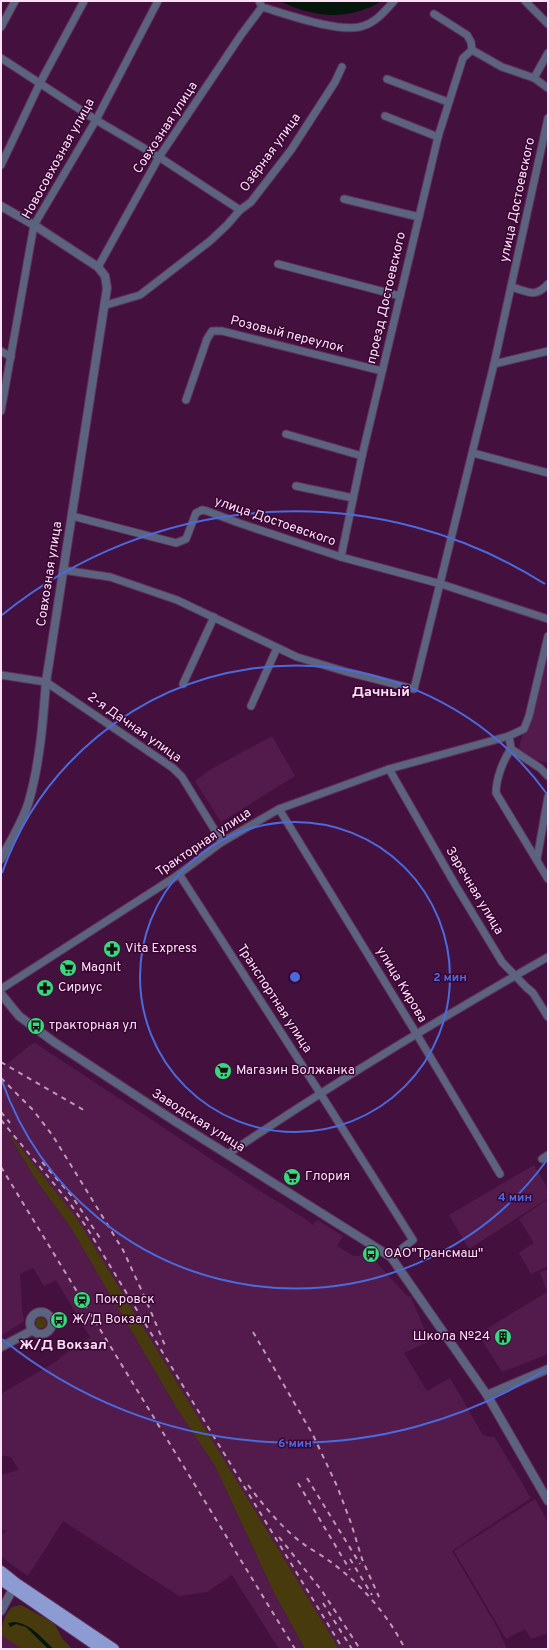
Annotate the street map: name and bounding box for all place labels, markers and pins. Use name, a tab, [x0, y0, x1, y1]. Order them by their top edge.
pharmacy icon: Vita Express	[102, 939, 122, 959]
place label: Vita Express	[125, 941, 197, 957]
supermarket icon: Magnit	[58, 958, 78, 978]
place label: Magnit	[81, 960, 121, 976]
centre of rings	[288, 970, 302, 984]
pharmacy icon: Сириус	[35, 978, 55, 998]
place label: Сириус	[58, 980, 103, 996]
bus stop icon: тракторная ул	[26, 1016, 46, 1036]
place label: тракторная ул	[49, 1018, 137, 1034]
supermarket icon: Магазин Волжанка	[213, 1061, 233, 1081]
place label: Магазин Волжанка	[236, 1063, 355, 1079]
supermarket icon: Глория	[282, 1167, 302, 1187]
place label: Глория	[305, 1169, 350, 1185]
bus stop icon: ОАО"Трансмаш"	[361, 1244, 381, 1264]
place label: ОАО"Трансмаш"	[384, 1246, 483, 1262]
station icon: Покровск	[72, 1290, 92, 1310]
place label: Покровск	[95, 1292, 155, 1308]
bus stop icon: Ж/Д Вокзал	[49, 1310, 69, 1330]
place label: Ж/Д Вокзал	[72, 1312, 150, 1328]
building icon: Школа №24	[493, 1327, 513, 1347]
place label: Школа №24	[413, 1329, 490, 1345]

